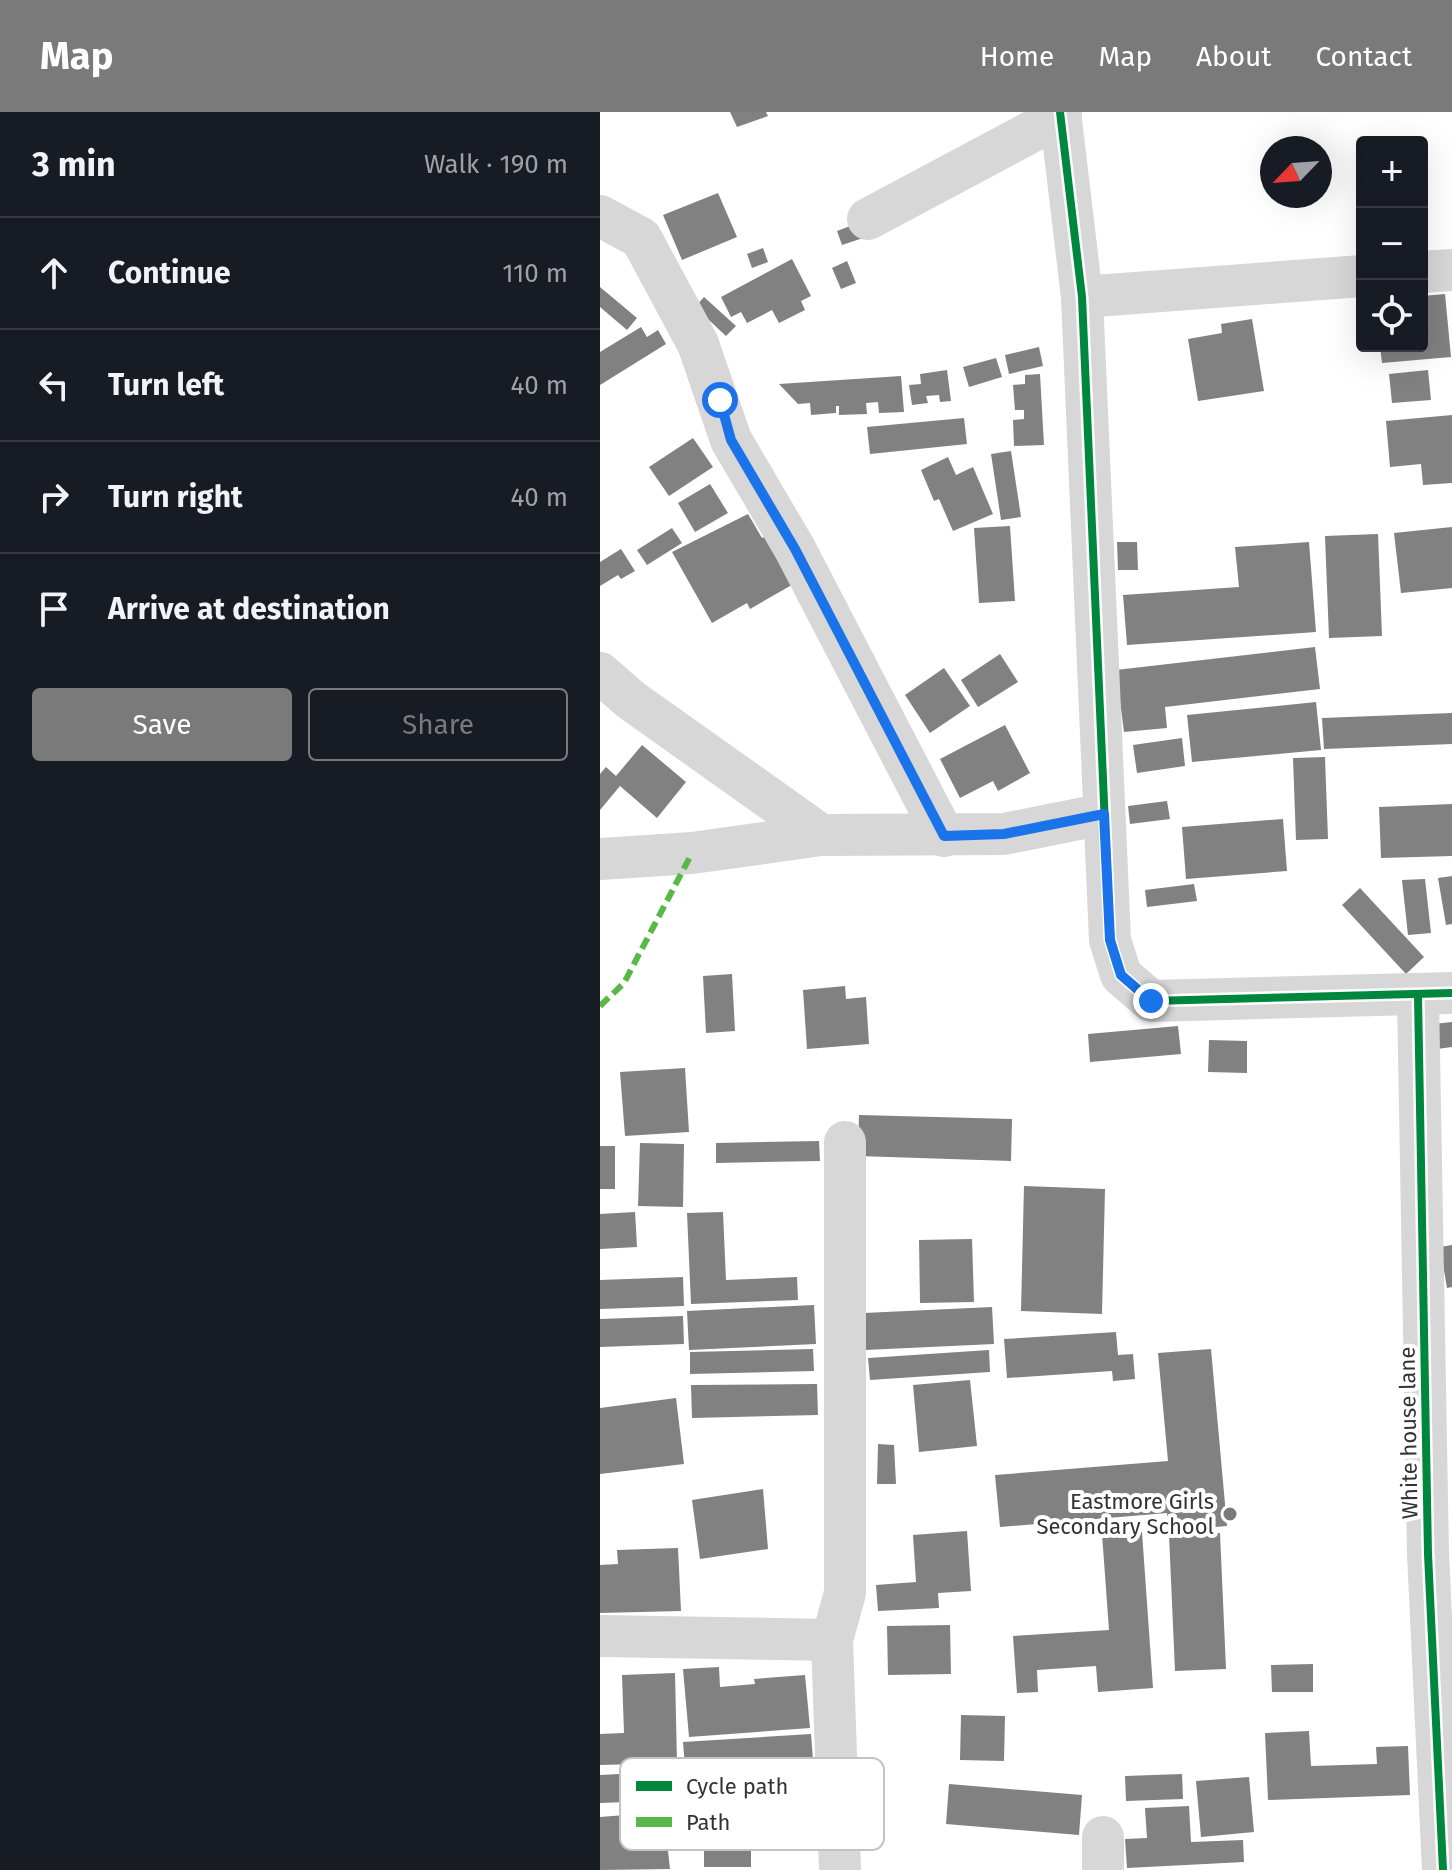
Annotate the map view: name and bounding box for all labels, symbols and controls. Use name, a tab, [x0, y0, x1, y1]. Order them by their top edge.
text: Map	[40, 33, 113, 79]
text: Home	[980, 40, 1054, 73]
text: Map	[1098, 40, 1152, 73]
text: About	[1196, 40, 1271, 73]
text: Contact	[1315, 40, 1412, 73]
north arrow	[1260, 136, 1332, 208]
map controls	[1356, 136, 1428, 352]
button: +	[1356, 136, 1428, 208]
text: 3 min	[32, 144, 116, 185]
text: Walk · 190 m	[424, 149, 568, 180]
button: −	[1356, 208, 1428, 280]
icon: ahead	[32, 251, 76, 295]
text: Continue	[108, 255, 231, 291]
text: 110 m	[502, 258, 568, 289]
button: locate	[1356, 280, 1428, 352]
icon: left	[32, 363, 76, 407]
text: Turn left	[108, 367, 224, 403]
text: 40 m	[510, 370, 568, 401]
route start	[702, 382, 738, 418]
icon: right	[32, 475, 76, 519]
text: Turn right	[108, 479, 243, 515]
text: 40 m	[510, 482, 568, 513]
icon: arrive	[32, 587, 76, 631]
text: Arrive at destination	[108, 591, 390, 627]
button: Save	[32, 688, 292, 761]
button: Share	[308, 688, 568, 761]
route end	[1133, 983, 1169, 1019]
street label: White house lane	[1393, 1347, 1424, 1519]
place label: Eastmore Girls Secondary School	[1036, 1488, 1214, 1540]
marker: Eastmore Girls Secondary School	[1221, 1505, 1239, 1523]
legend	[620, 1758, 884, 1850]
text: Cycle path	[686, 1773, 788, 1800]
text: Path	[686, 1809, 730, 1836]

